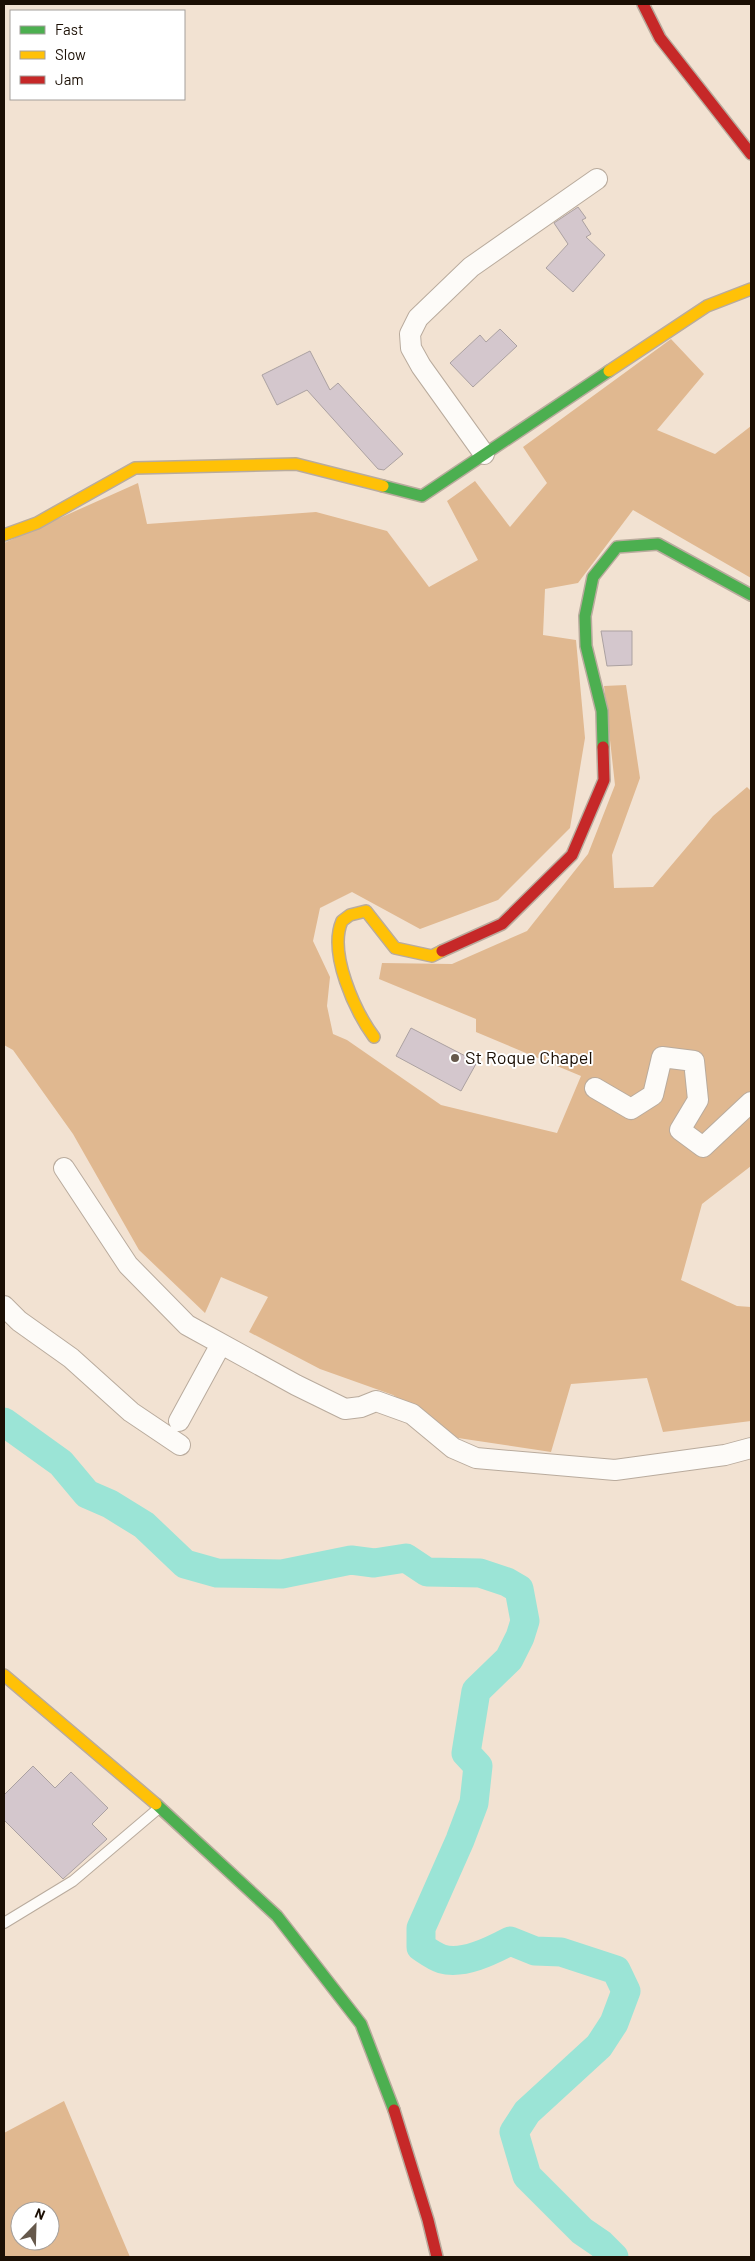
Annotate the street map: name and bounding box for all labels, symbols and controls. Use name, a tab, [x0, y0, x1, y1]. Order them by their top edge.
legend	[10, 10, 185, 100]
text: Fast	[55, 20, 83, 38]
text: Slow	[55, 45, 86, 63]
text: Jam	[55, 70, 84, 88]
place label: St Roque Chapel	[465, 1046, 593, 1068]
marker: St Roque Chapel	[449, 1052, 461, 1064]
north arrow	[10, 2201, 60, 2251]
text: N	[33, 2204, 48, 2223]

